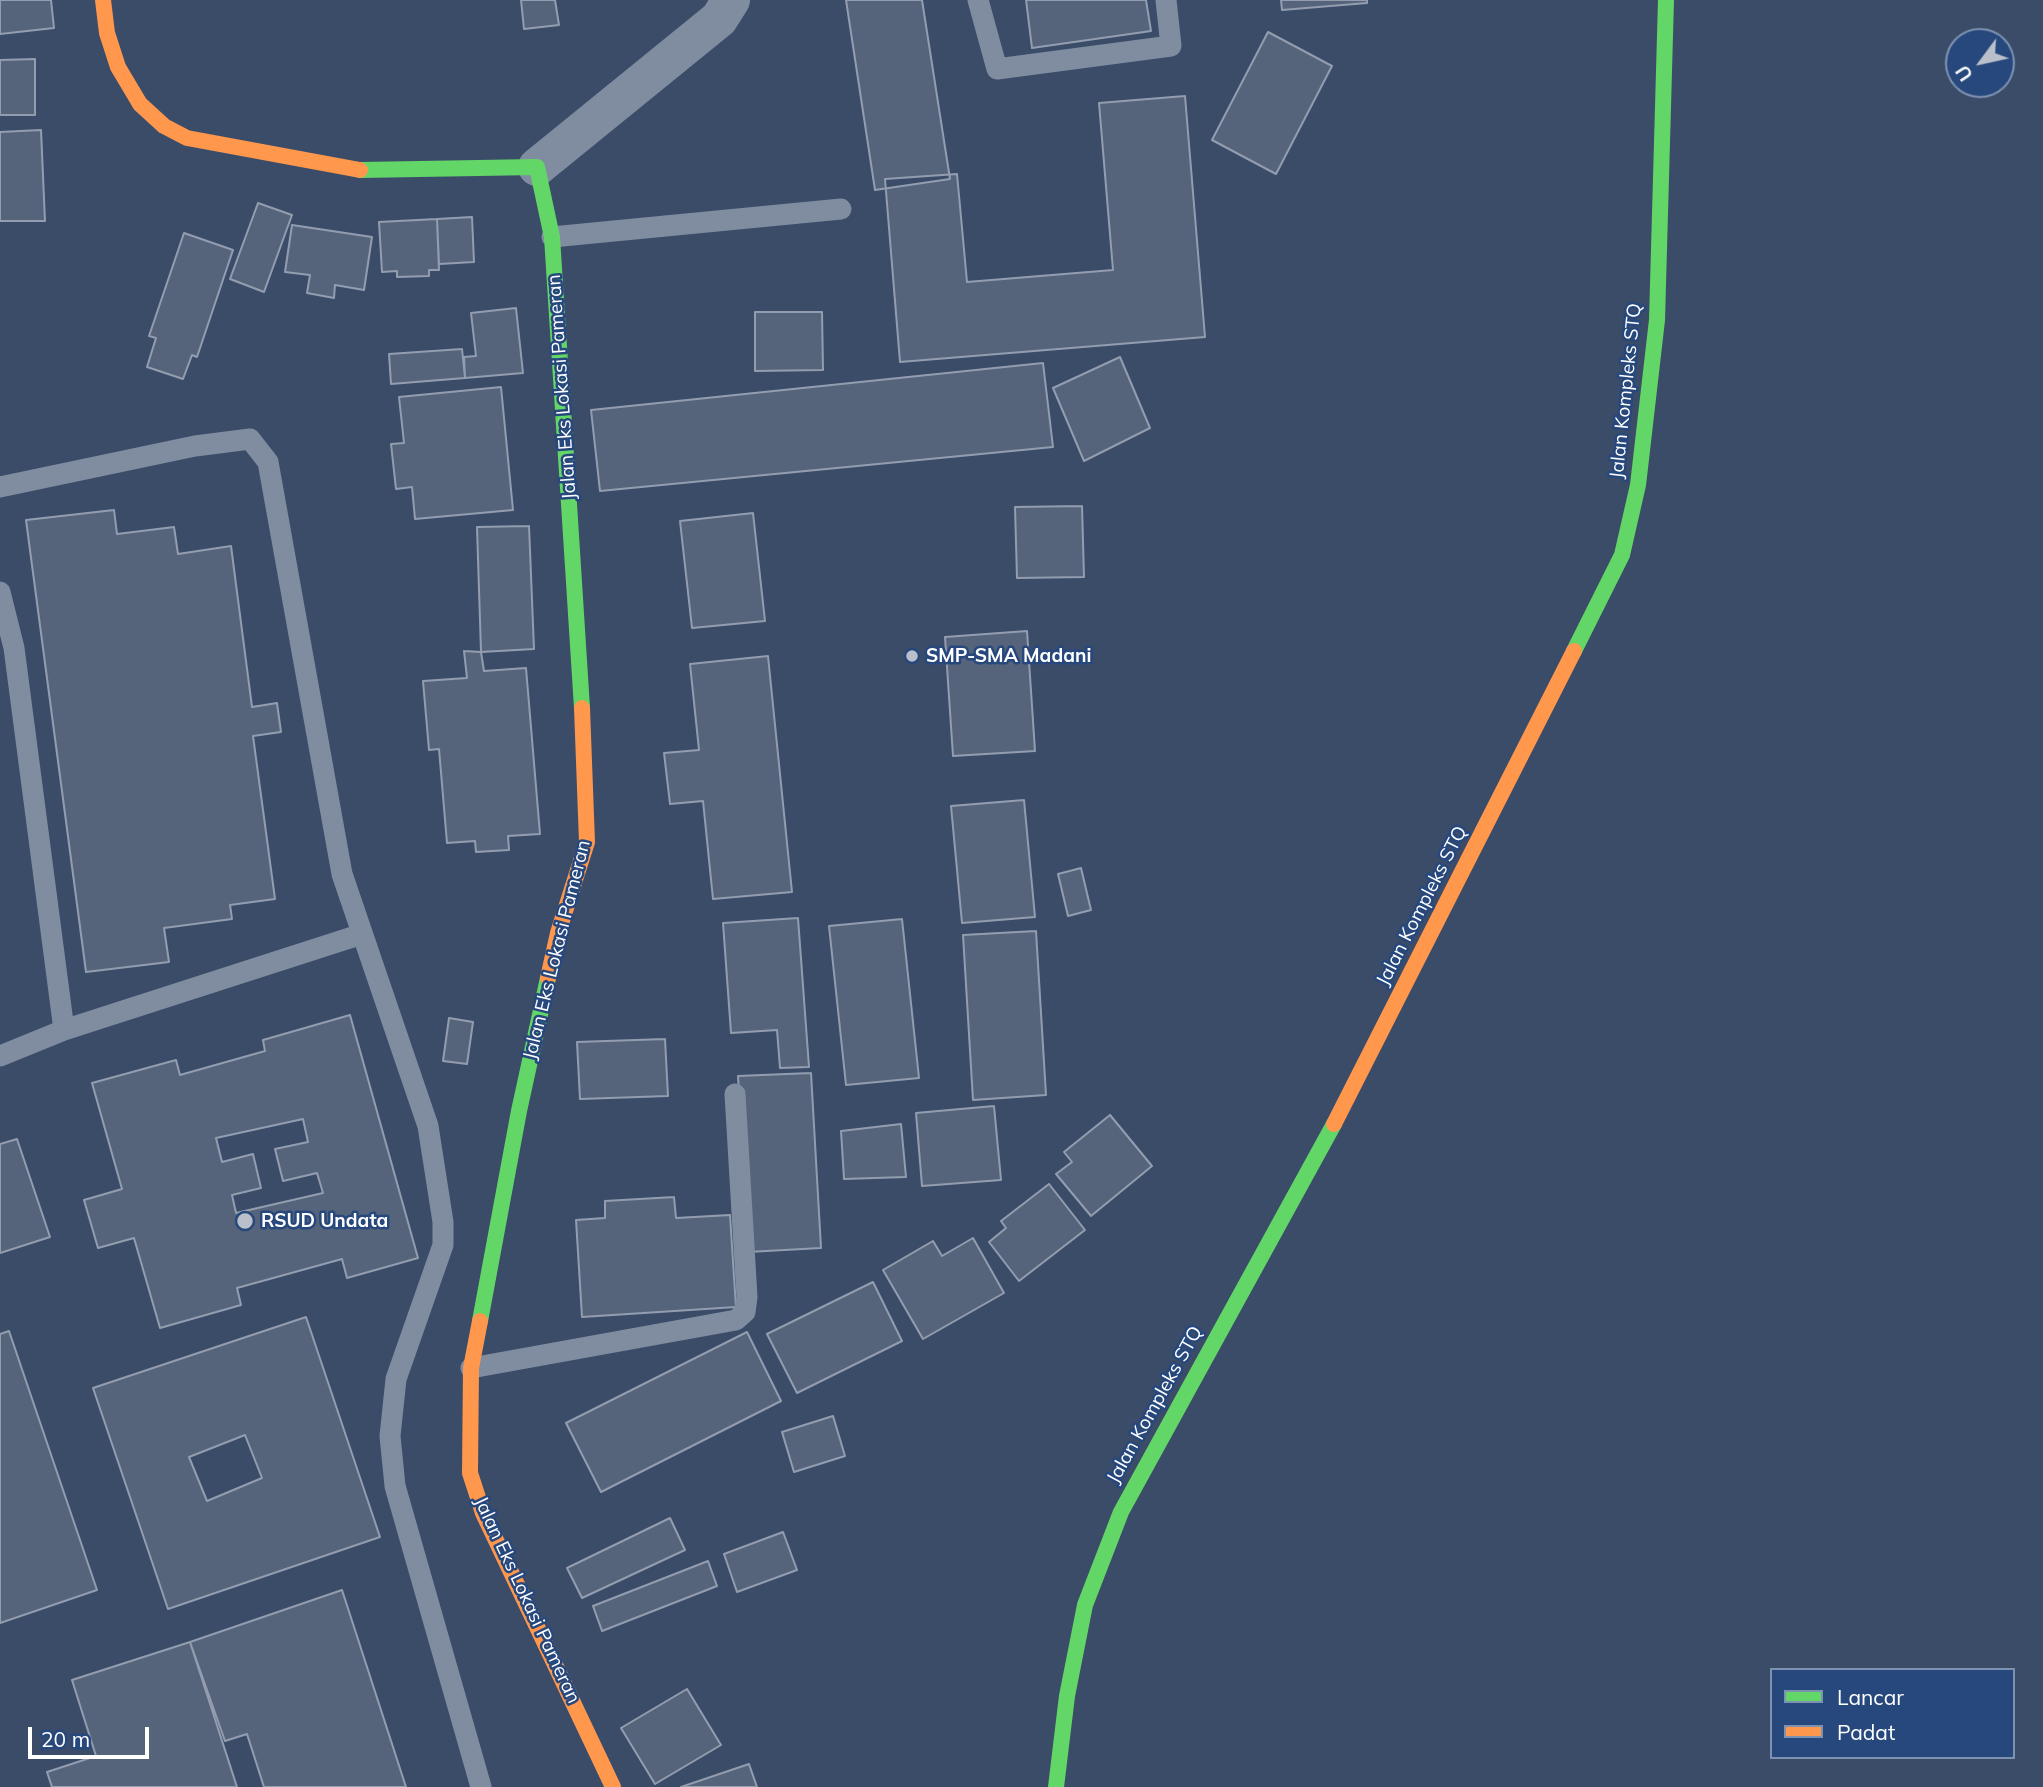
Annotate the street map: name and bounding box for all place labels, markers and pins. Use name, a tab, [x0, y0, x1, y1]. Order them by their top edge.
place label: SMP-SMA Madani	[926, 645, 1091, 667]
marker: SMP-SMA Madani	[904, 648, 920, 664]
place label: RSUD Undata	[261, 1210, 388, 1232]
marker: RSUD Undata	[235, 1211, 255, 1231]

